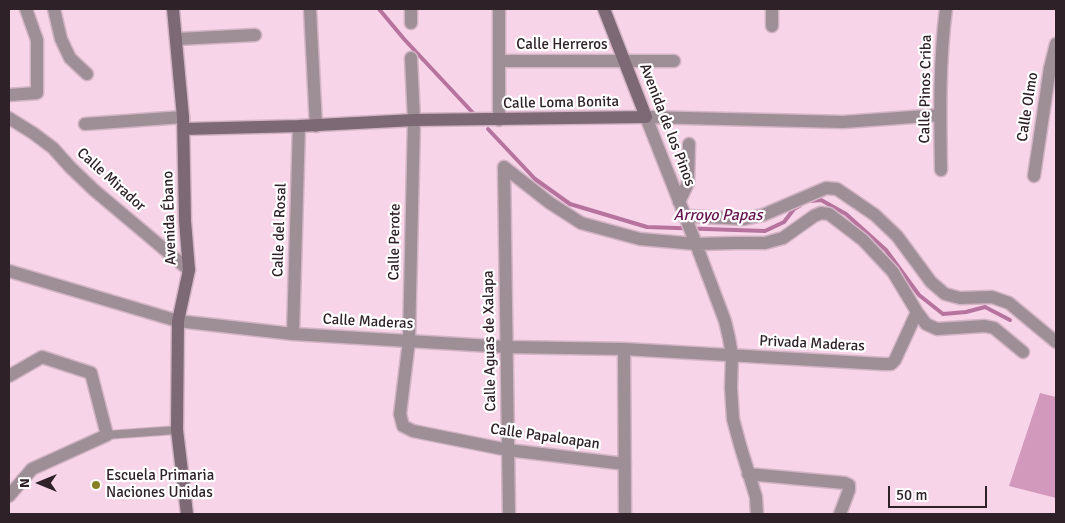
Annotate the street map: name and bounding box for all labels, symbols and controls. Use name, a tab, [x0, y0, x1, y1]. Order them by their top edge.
street label: Calle Pinos Criba	[916, 34, 936, 144]
street label: Calle Herreros	[516, 36, 608, 54]
street label: Avenida de los Pinos	[635, 61, 699, 189]
street label: Calle Olmo	[1014, 71, 1042, 143]
street label: Calle Loma Bonita	[503, 93, 619, 113]
street label: Calle Mirador	[73, 144, 149, 216]
street label: Avenida Ébano	[159, 171, 181, 265]
street label: Calle del Rosal	[269, 183, 291, 277]
street label: Calle Perote	[385, 203, 405, 281]
water label: Arroyo Papas	[674, 206, 762, 226]
street label: Calle Aguas de Xalapa	[480, 270, 500, 412]
street label: Calle Maderas	[322, 311, 414, 333]
street label: Privada Maderas	[759, 332, 865, 356]
street label: Calle Papaloapan	[489, 420, 601, 454]
north arrow	[15, 458, 65, 508]
place label: Escuela Primaria Naciones Unidas	[106, 467, 214, 502]
scale bar	[890, 476, 989, 508]
text: N	[16, 478, 33, 488]
marker: Escuela Primaria Naciones Unidas	[90, 479, 102, 491]
text: 50 m	[896, 486, 927, 504]

